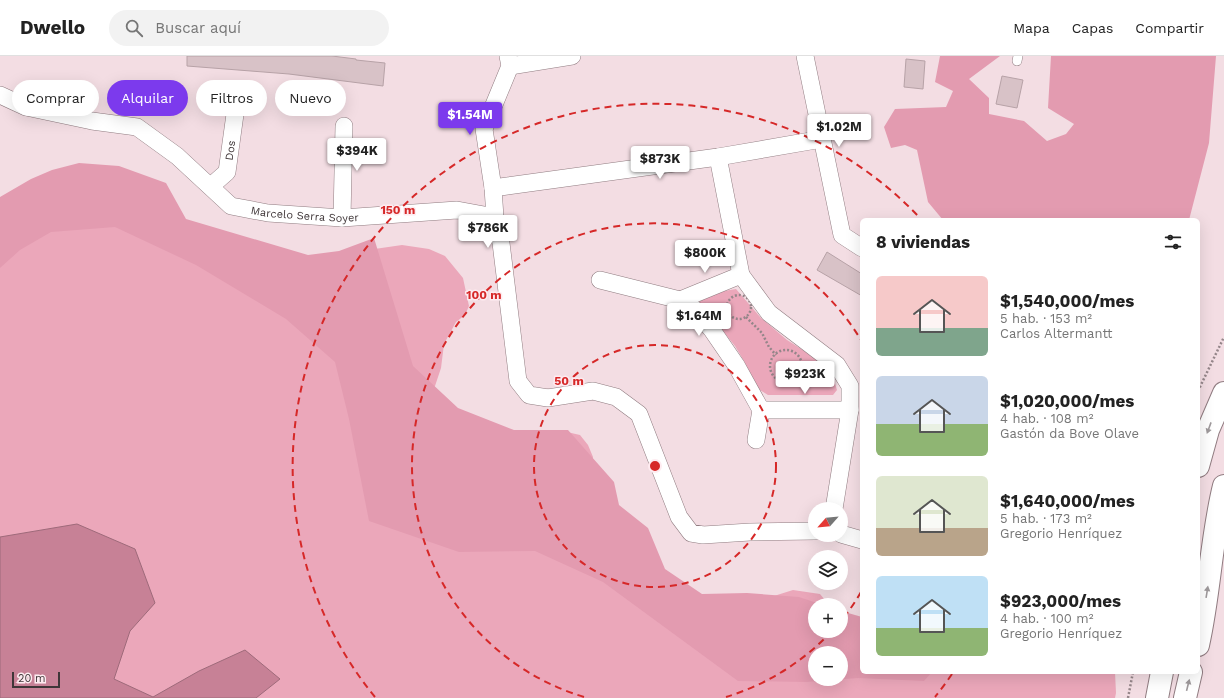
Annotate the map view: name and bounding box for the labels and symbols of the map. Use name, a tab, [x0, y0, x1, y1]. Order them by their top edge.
pin: $1.54M	[437, 102, 503, 136]
pin: $1.02M	[806, 114, 872, 148]
pin: $394K	[329, 138, 385, 172]
street label: Dos	[223, 139, 238, 162]
pin: $873K	[632, 146, 688, 180]
text: 150 m	[381, 203, 415, 217]
street label: Marcelo Serra Soyer	[250, 204, 360, 225]
pin: $786K	[460, 215, 516, 249]
pin: $800K	[677, 240, 733, 274]
text: 100 m	[466, 288, 502, 302]
pin: $1.64M	[666, 303, 732, 337]
pin: $923K	[777, 361, 833, 395]
text: 50 m	[554, 374, 584, 388]
one-way arrow	[1205, 423, 1211, 435]
centre of rings	[648, 459, 662, 473]
north arrow	[808, 502, 848, 542]
one-way arrow	[1204, 586, 1210, 598]
scale bar	[12, 670, 60, 689]
one-way arrow	[1186, 679, 1192, 691]

